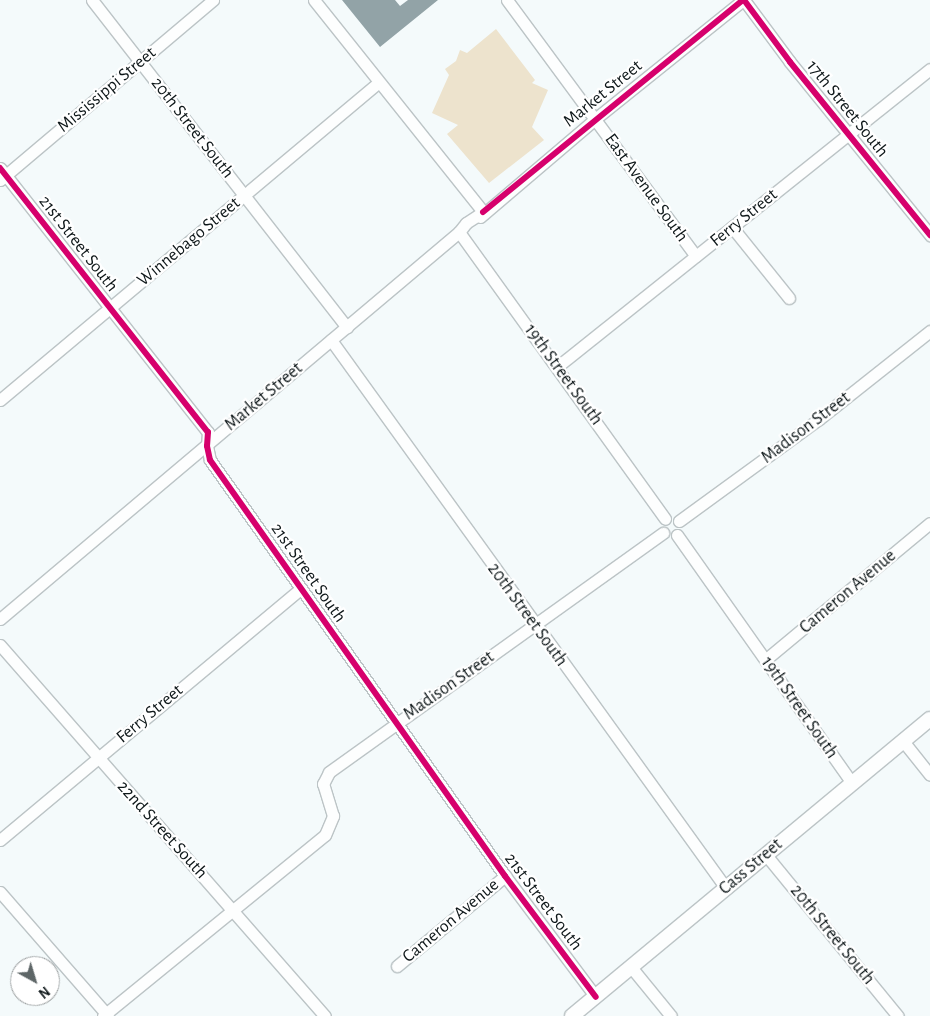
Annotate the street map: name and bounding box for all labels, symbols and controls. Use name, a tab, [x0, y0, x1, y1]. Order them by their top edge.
street label: Mississippi Street	[53, 43, 161, 137]
street label: Market Street	[559, 56, 647, 132]
street label: 17th Street South	[801, 56, 893, 162]
street label: 20th Street South	[146, 73, 238, 183]
street label: East Avenue South	[599, 130, 693, 246]
street label: Ferry Street	[706, 184, 782, 252]
street label: 21st Street South	[34, 192, 122, 296]
street label: Winnebago Street	[133, 193, 245, 291]
street label: 19th Street South	[519, 320, 607, 430]
street label: Market Street	[221, 358, 307, 436]
street label: Madison Street	[757, 387, 855, 469]
street label: 21st Street South	[266, 519, 350, 627]
street label: Cameron Avenue	[795, 545, 901, 639]
street label: 20th Street South	[482, 559, 572, 671]
street label: Madison Street	[399, 647, 499, 725]
street label: 19th Street South	[756, 653, 842, 763]
street label: Ferry Street	[112, 680, 188, 748]
street label: 22nd Street South	[112, 776, 212, 884]
street label: Cass Street	[715, 834, 787, 900]
street label: 21st Street South	[499, 849, 587, 955]
street label: Cameron Avenue	[398, 874, 504, 968]
street label: 20th Street South	[785, 881, 879, 989]
north arrow	[10, 956, 60, 1006]
text: N	[36, 983, 52, 1000]

